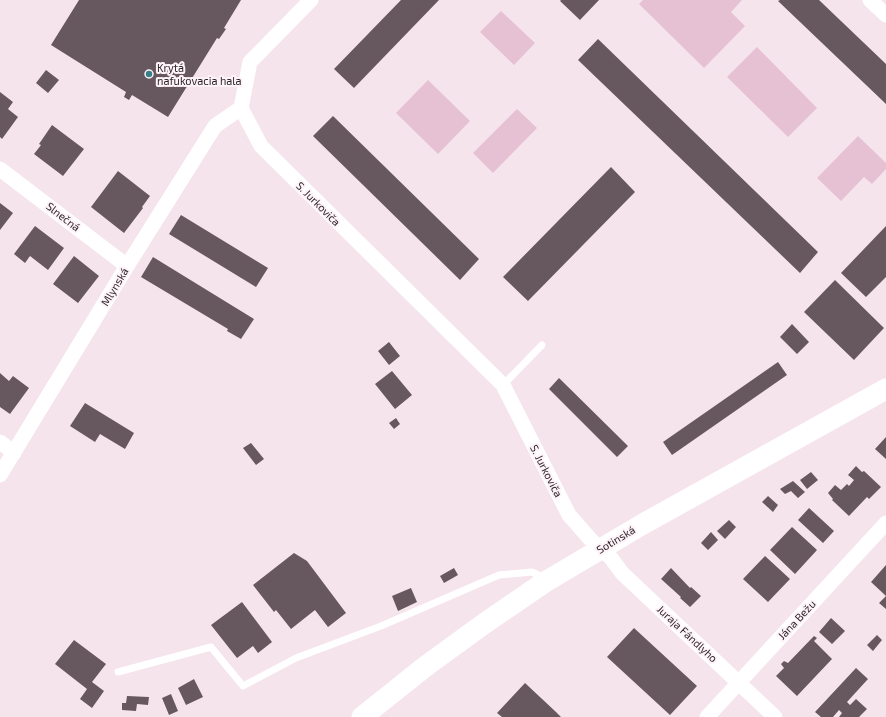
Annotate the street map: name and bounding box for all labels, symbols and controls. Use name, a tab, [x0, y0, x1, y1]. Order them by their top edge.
place label: Krytá nafukovacia hala	[157, 61, 242, 87]
marker: Krytá nafukovacia hala	[144, 69, 154, 79]
street label: S. Jurkoviča	[293, 179, 343, 229]
street label: Slnečná	[43, 200, 83, 234]
street label: Mlynská	[98, 266, 132, 308]
street label: S. Jurkoviča	[527, 443, 565, 499]
street label: Sotinská	[594, 523, 638, 557]
street label: Jána Bežu	[775, 597, 819, 643]
street label: Juraja Fándlyho	[654, 603, 720, 665]

